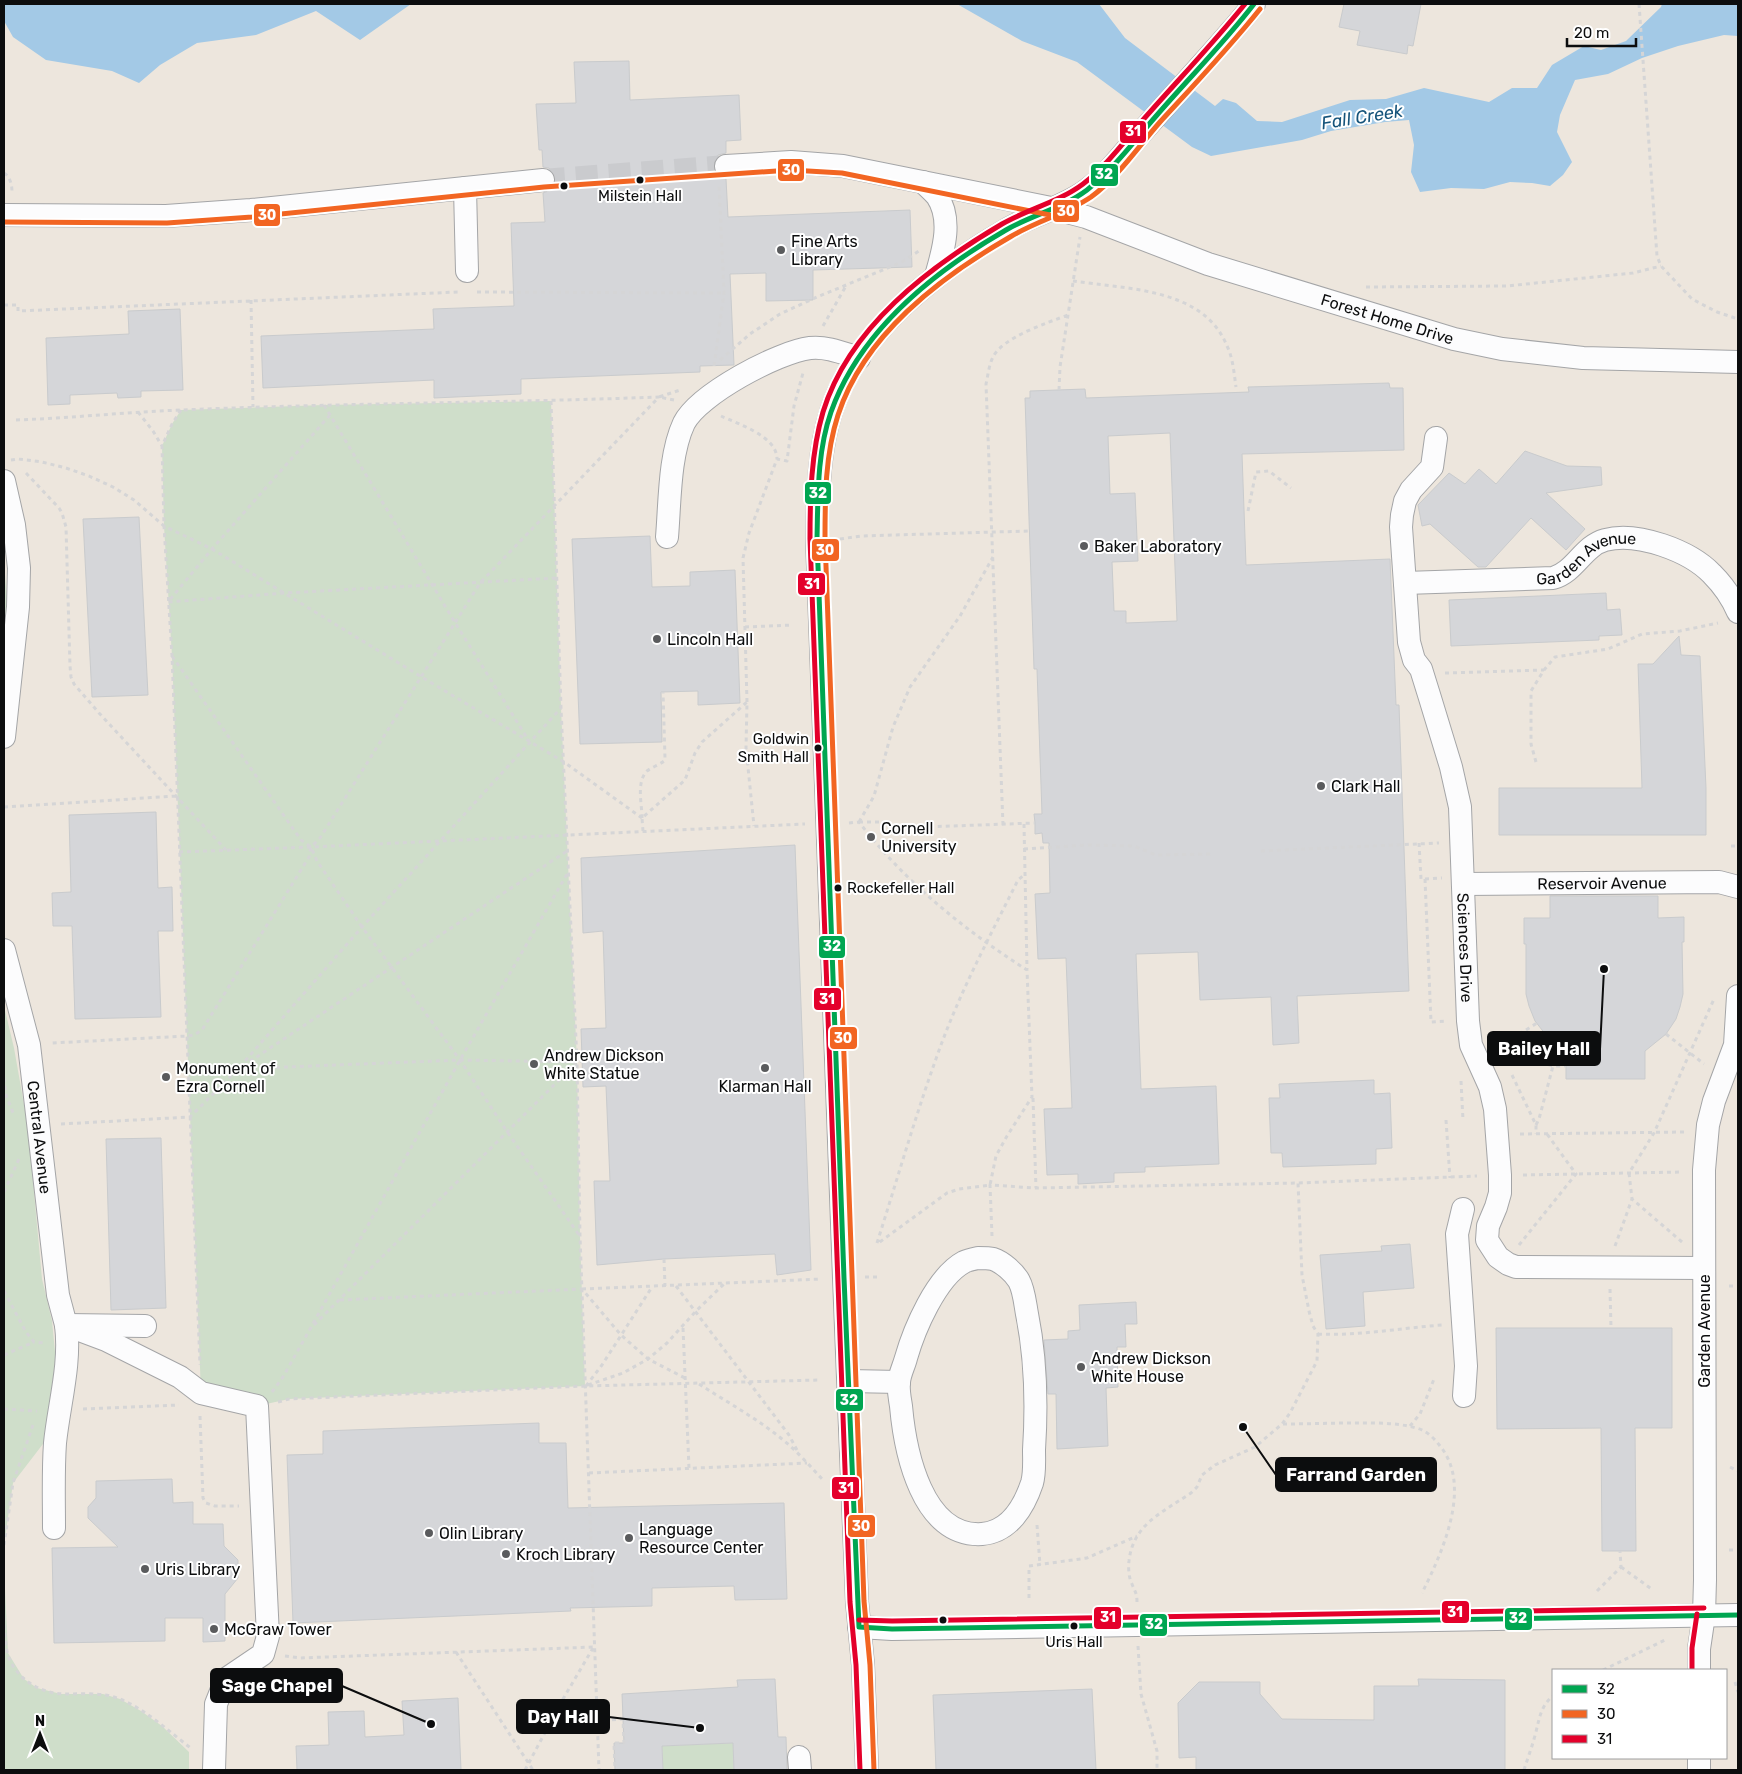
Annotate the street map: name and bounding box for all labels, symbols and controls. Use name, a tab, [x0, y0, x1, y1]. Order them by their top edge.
scale bar	[1567, 15, 1636, 47]
text: 20 m	[1574, 24, 1609, 42]
water label: Fall Creek	[1320, 100, 1405, 134]
line badge: 31	[1119, 120, 1147, 144]
text: 31	[1125, 123, 1141, 140]
line badge: 30	[777, 158, 805, 182]
text: 30	[782, 162, 800, 179]
line badge: 32	[1090, 163, 1119, 187]
text: 32	[1095, 166, 1113, 183]
marker: Milstein Hall	[635, 175, 645, 185]
unlabelled marker	[559, 181, 569, 191]
place label: Milstein Hall	[598, 187, 682, 205]
line badge: 30	[1052, 199, 1080, 223]
line badge: 30	[253, 203, 281, 227]
text: 30	[1057, 203, 1075, 220]
text: 30	[258, 207, 276, 224]
place label: Fine Arts Library	[791, 232, 858, 269]
marker: Fine Arts Library	[775, 244, 787, 256]
street label: Forest Home Drive	[1319, 290, 1456, 348]
line badge: 32	[804, 481, 832, 505]
text: 32	[809, 485, 827, 502]
street label: Garden Avenue	[1536, 528, 1637, 588]
place label: Baker Laboratory	[1094, 537, 1222, 556]
line badge: 30	[811, 538, 840, 562]
marker: Baker Laboratory	[1078, 540, 1090, 552]
text: 30	[816, 542, 834, 559]
line badge: 31	[797, 572, 826, 596]
text: 31	[804, 576, 820, 593]
place label: Lincoln Hall	[667, 630, 753, 649]
marker: Lincoln Hall	[651, 633, 663, 645]
place label: Goldwin Smith Hall	[738, 730, 809, 766]
marker: Goldwin Smith Hall	[813, 743, 823, 753]
place label: Clark Hall	[1331, 777, 1401, 796]
marker: Clark Hall	[1315, 780, 1327, 792]
place label: Cornell University	[881, 819, 957, 856]
marker: Cornell University	[865, 831, 877, 843]
street label: Reservoir Avenue	[1537, 873, 1667, 893]
place label: Rockefeller Hall	[847, 879, 954, 897]
marker: Rockefeller Hall	[833, 883, 843, 893]
street label: Sciences Drive	[1454, 893, 1477, 1003]
line badge: 32	[818, 935, 846, 959]
text: 32	[823, 938, 841, 955]
line badge: 31	[813, 987, 842, 1011]
text: 31	[819, 991, 835, 1008]
line badge: 30	[829, 1026, 858, 1050]
text: 30	[834, 1030, 852, 1047]
callout: Bailey Hall	[1488, 1032, 1600, 1065]
text: Bailey Hall	[1498, 1038, 1590, 1060]
place label: Andrew Dickson White Statue	[544, 1046, 664, 1083]
marker: Andrew Dickson White Statue	[528, 1058, 540, 1070]
place label: Monument of Ezra Cornell	[176, 1059, 276, 1096]
marker: Klarman Hall	[759, 1062, 771, 1074]
marker: Monument of Ezra Cornell	[160, 1071, 172, 1083]
place label: Klarman Hall	[718, 1077, 812, 1096]
street label: Central Avenue	[24, 1080, 56, 1195]
street label: Garden Avenue	[1695, 1274, 1714, 1388]
place label: Andrew Dickson White House	[1091, 1349, 1211, 1386]
marker: Andrew Dickson White House	[1075, 1361, 1087, 1373]
line badge: 32	[835, 1388, 864, 1412]
text: 32	[840, 1392, 858, 1409]
callout: Farrand Garden	[1276, 1458, 1436, 1491]
text: Farrand Garden	[1286, 1464, 1426, 1486]
line badge: 31	[831, 1476, 860, 1500]
text: 31	[838, 1480, 854, 1497]
line badge: 30	[847, 1514, 876, 1538]
text: 30	[852, 1518, 870, 1535]
place label: Language Resource Center	[639, 1520, 763, 1557]
place label: Olin Library	[439, 1524, 523, 1543]
marker: Olin Library	[423, 1527, 435, 1539]
marker: Language Resource Center	[623, 1532, 635, 1544]
place label: Kroch Library	[516, 1545, 615, 1564]
marker: Kroch Library	[500, 1548, 512, 1560]
place label: Uris Library	[155, 1560, 241, 1579]
marker: Uris Library	[139, 1563, 151, 1575]
line badge: 31	[1441, 1600, 1470, 1624]
text: 31	[1447, 1604, 1463, 1621]
line badge: 31	[1093, 1606, 1122, 1630]
line badge: 32	[1504, 1607, 1533, 1631]
text: 31	[1100, 1609, 1116, 1626]
text: 32	[1509, 1610, 1527, 1627]
line badge: 32	[1139, 1613, 1168, 1637]
unlabelled marker	[938, 1615, 948, 1625]
text: 32	[1145, 1616, 1163, 1633]
place label: McGraw Tower	[224, 1620, 332, 1639]
marker: Uris Hall	[1069, 1621, 1079, 1631]
marker: McGraw Tower	[208, 1623, 220, 1635]
place label: Uris Hall	[1045, 1633, 1103, 1651]
callout: Sage Chapel	[211, 1669, 342, 1702]
legend	[1552, 1669, 1727, 1759]
text: Sage Chapel	[222, 1675, 332, 1697]
text: 32	[1597, 1680, 1615, 1698]
callout: Day Hall	[517, 1700, 609, 1733]
text: 30	[1597, 1705, 1616, 1723]
text: Day Hall	[527, 1706, 599, 1728]
north arrow	[15, 1709, 65, 1759]
text: N	[35, 1713, 45, 1730]
text: 31	[1597, 1730, 1612, 1748]

